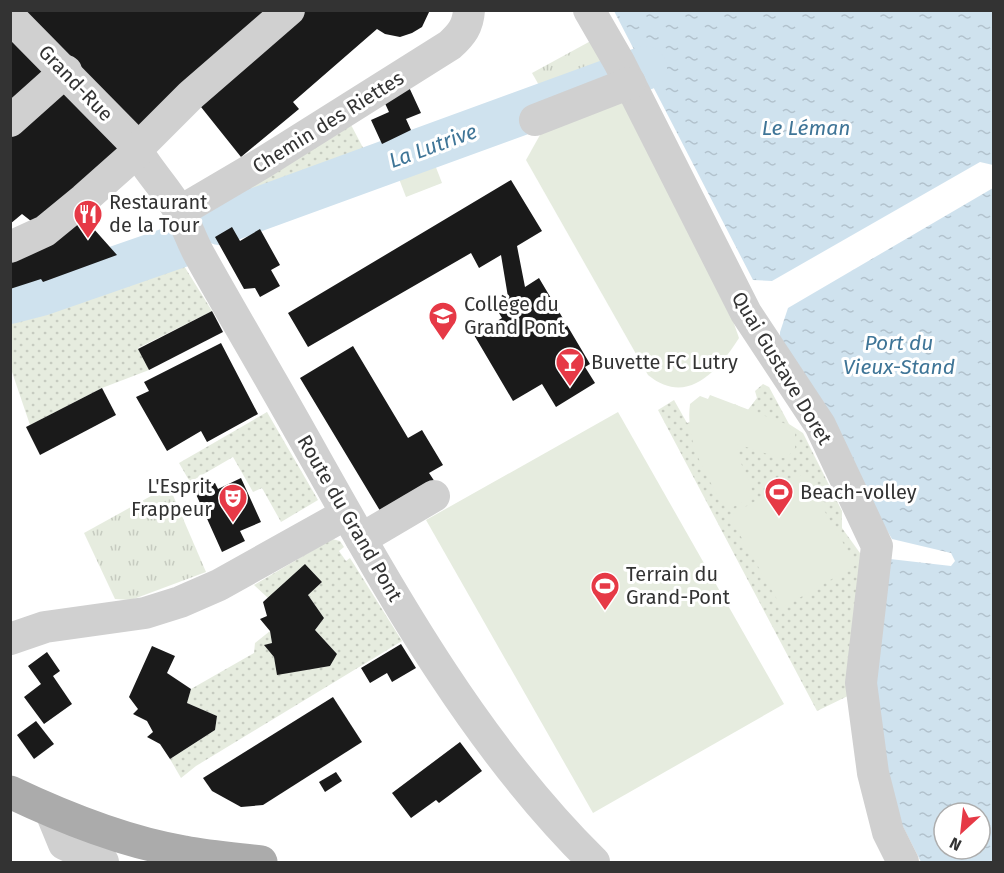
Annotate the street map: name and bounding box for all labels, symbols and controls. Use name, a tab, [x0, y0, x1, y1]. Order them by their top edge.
street label: Grand-Rue	[34, 40, 118, 126]
street label: Chemin des Riettes	[248, 66, 408, 178]
water label: Le Léman	[762, 115, 850, 141]
water label: La Lutrive	[386, 118, 481, 174]
place label: Restaurant de la Tour	[109, 190, 208, 237]
restaurant icon: Restaurant de la Tour	[72, 198, 104, 240]
street label: Quai Gustave Doret	[727, 287, 838, 450]
place label: Collège du Grand Pont	[464, 292, 566, 339]
school or university icon: Collège du Grand Pont	[427, 300, 459, 342]
water label: Port du Vieux-Stand	[843, 330, 955, 380]
bar icon: Buvette FC Lutry	[554, 346, 586, 388]
place label: Buvette FC Lutry	[591, 350, 738, 374]
street label: Route du Grand Pont	[293, 430, 408, 606]
place label: L'Esprit Frappeur	[131, 474, 213, 521]
sports icon: Beach-volley	[763, 476, 795, 518]
place label: Beach-volley	[800, 480, 917, 504]
theatre icon: L'Esprit Frappeur	[217, 482, 249, 524]
place label: Terrain du Grand-Pont	[626, 562, 731, 609]
sports icon: Terrain du Grand-Pont	[589, 570, 621, 612]
north arrow	[932, 801, 992, 861]
text: N	[946, 833, 964, 855]

